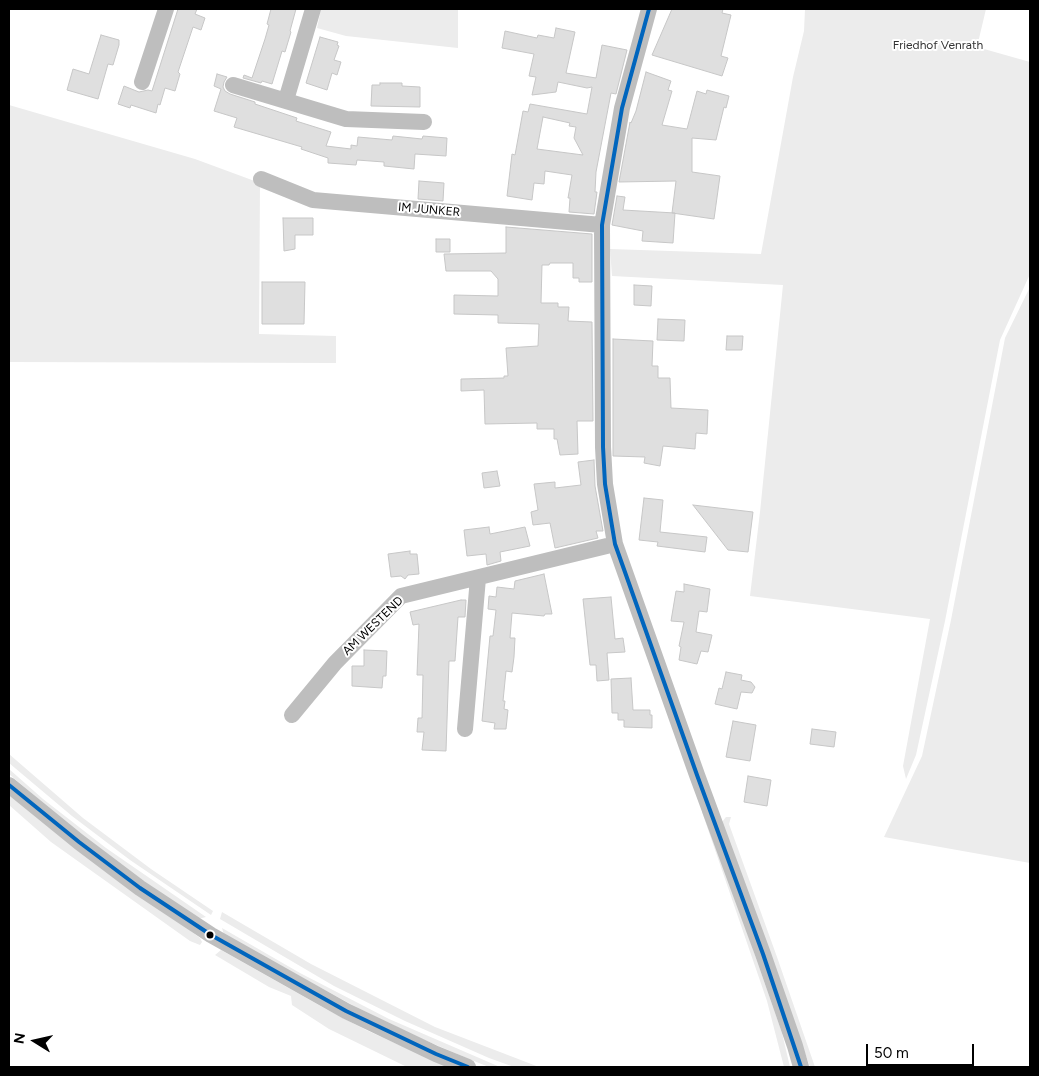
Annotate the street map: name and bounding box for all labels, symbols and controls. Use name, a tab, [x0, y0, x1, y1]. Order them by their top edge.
park label: Friedhof Venrath	[893, 38, 983, 52]
street label: IM JUNKER	[397, 200, 461, 220]
street label: AM WESTEND	[340, 594, 406, 658]
unlabelled marker	[205, 930, 215, 940]
north arrow	[10, 1016, 60, 1066]
text: N	[10, 1032, 29, 1045]
scale bar	[869, 1034, 976, 1066]
text: 50 m	[874, 1044, 909, 1062]

